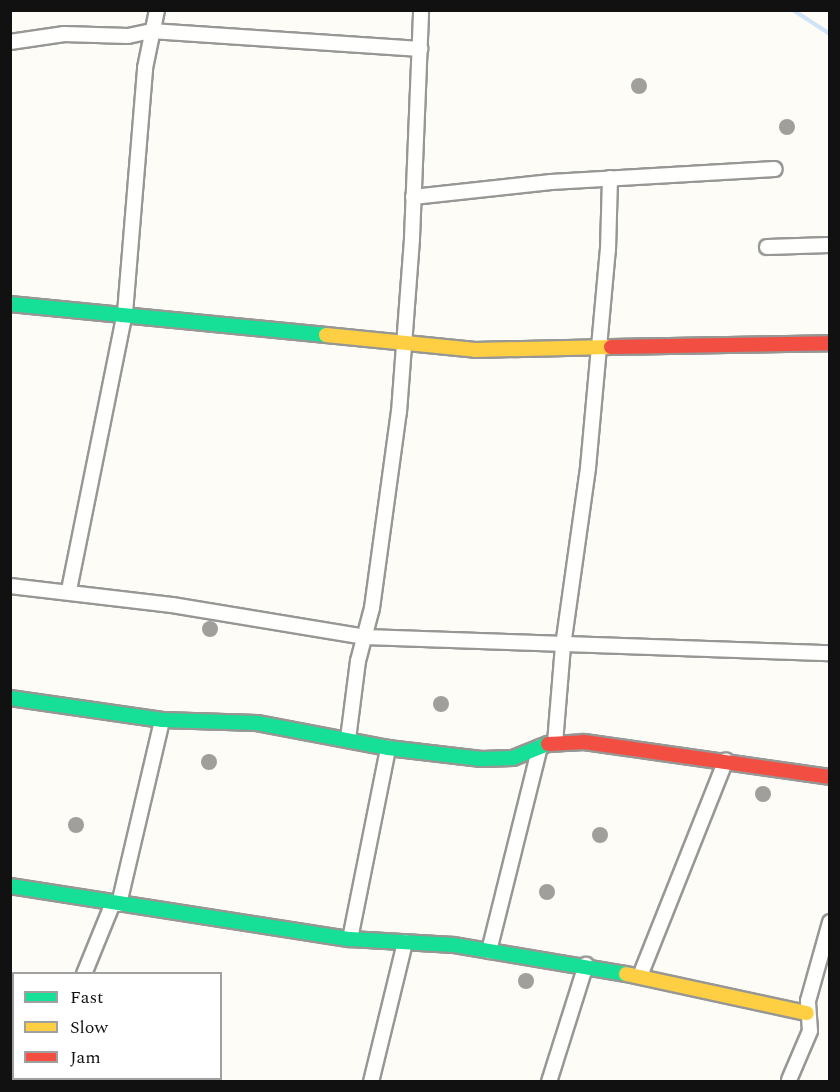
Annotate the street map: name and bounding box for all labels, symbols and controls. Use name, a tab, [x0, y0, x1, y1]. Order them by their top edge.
legend	[12, 972, 222, 1080]
text: Fast	[70, 984, 103, 1011]
text: Slow	[70, 1014, 108, 1041]
text: Jam	[70, 1044, 101, 1071]

